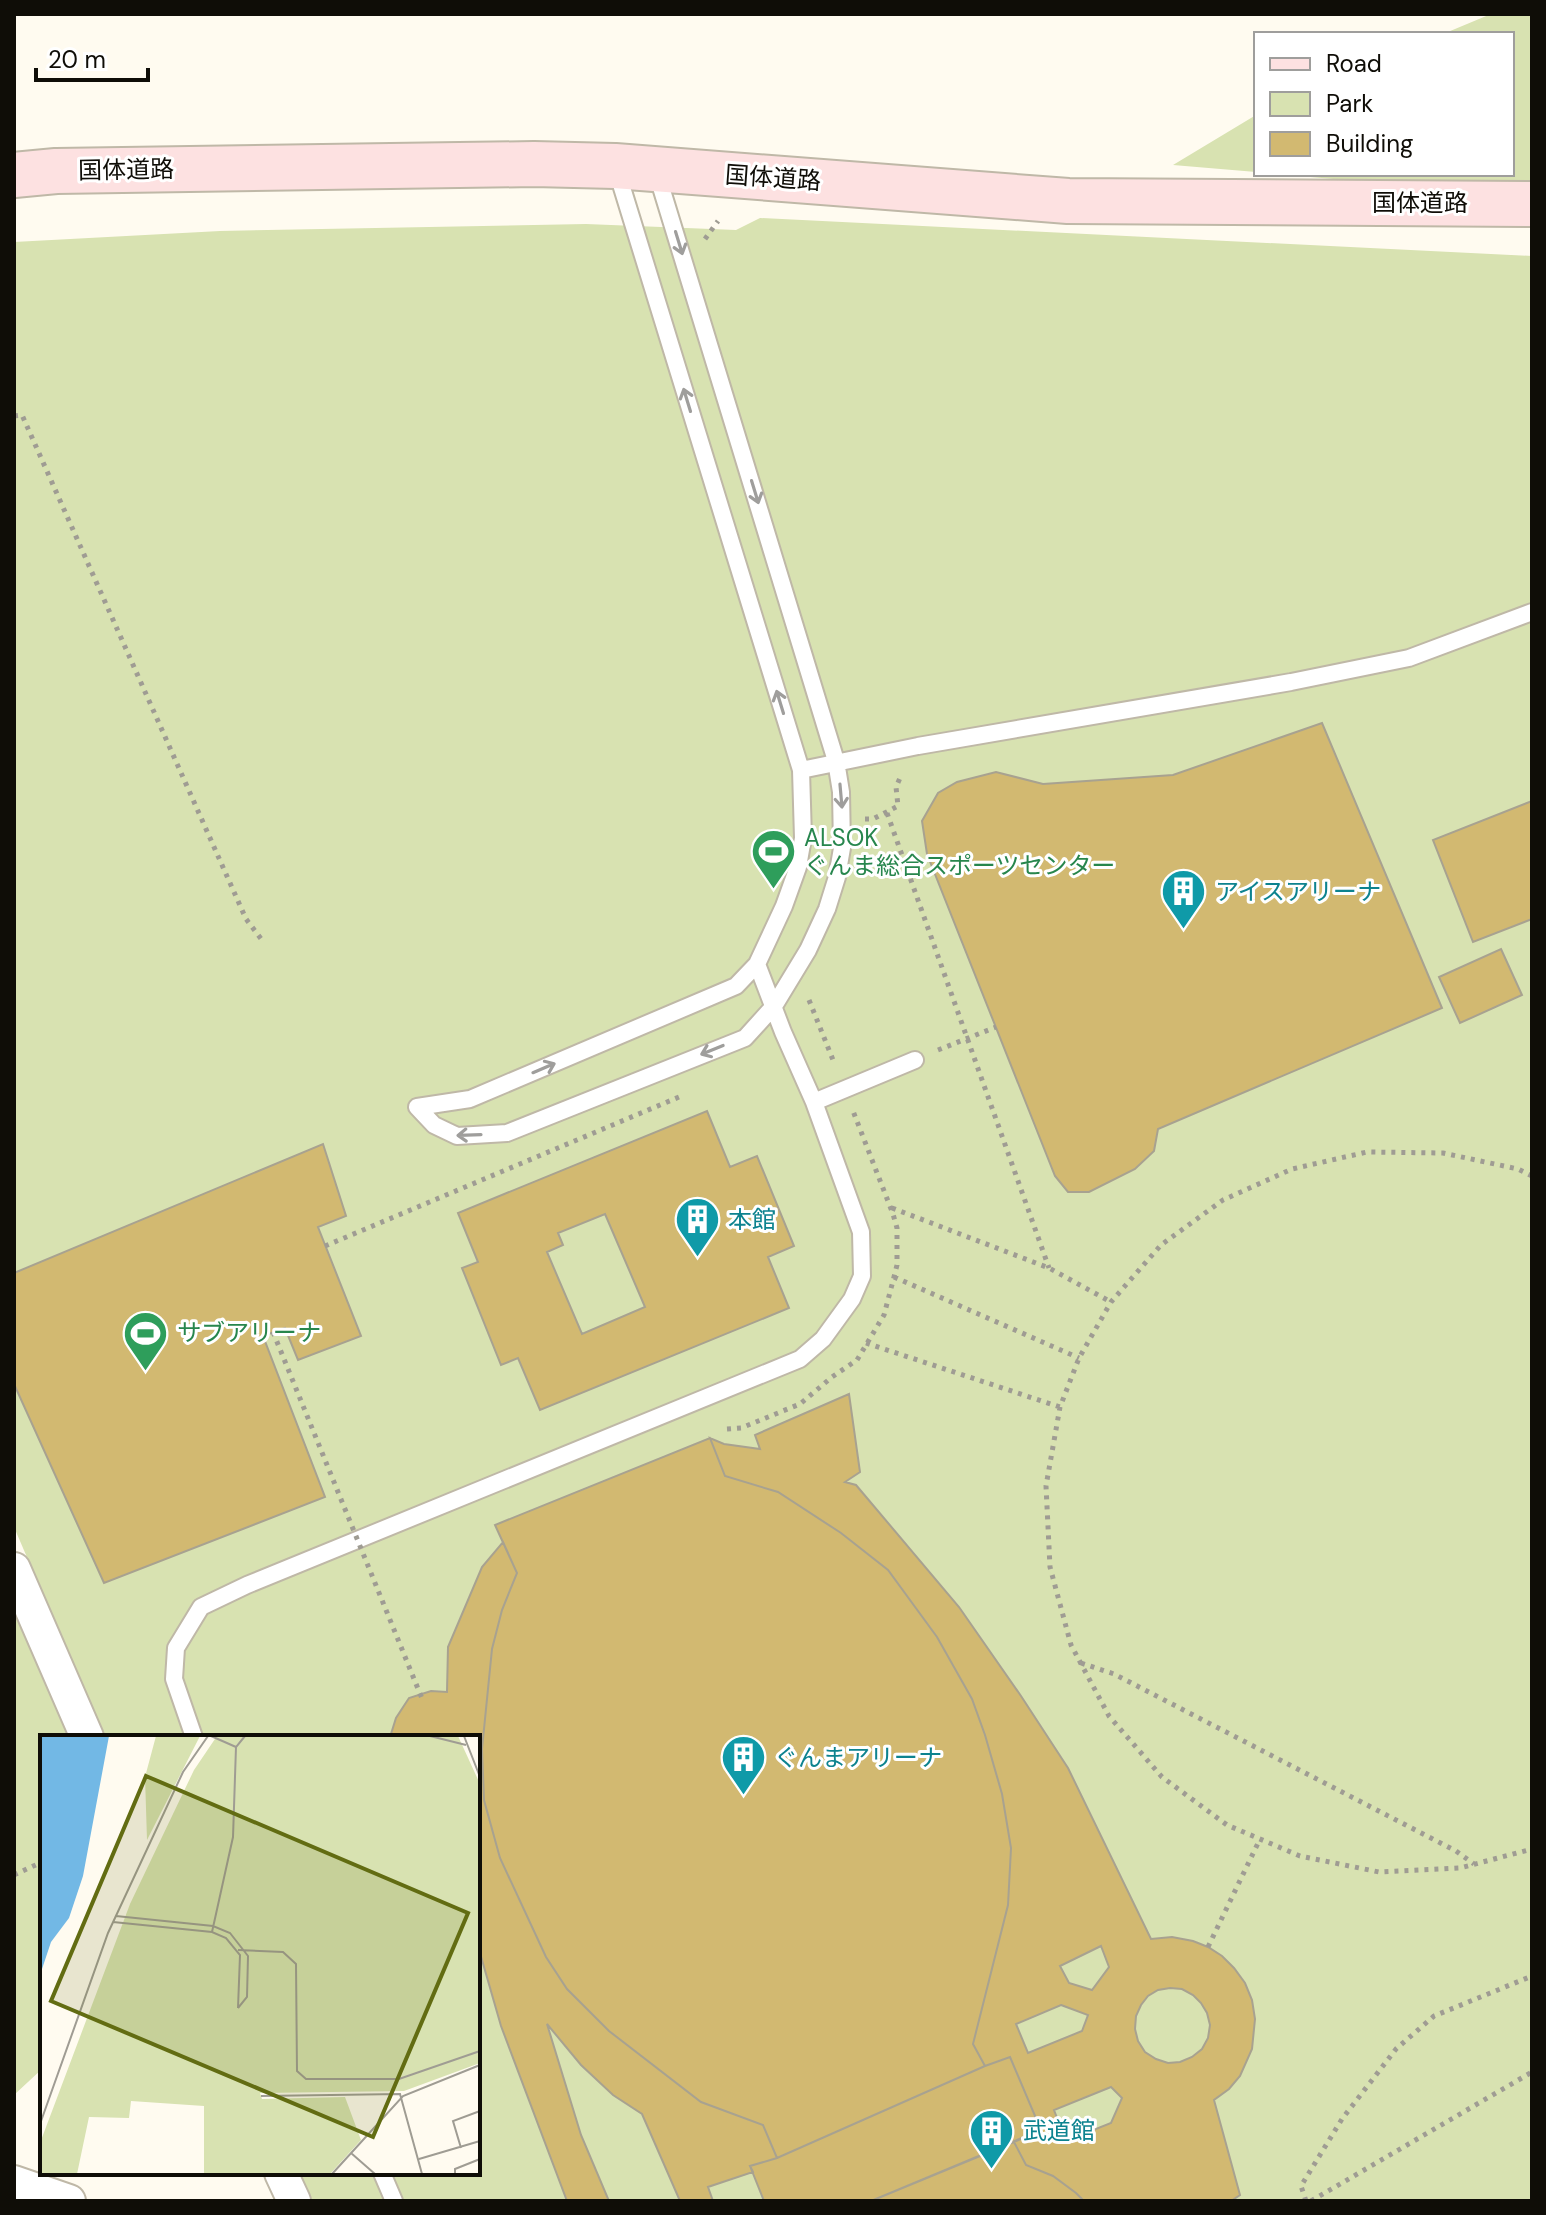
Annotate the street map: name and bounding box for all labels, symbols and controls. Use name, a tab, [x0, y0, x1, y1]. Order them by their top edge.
scale bar	[36, 32, 148, 82]
legend	[1254, 32, 1514, 176]
text: 20 m	[48, 44, 106, 75]
text: Road	[1326, 48, 1382, 79]
text: Park	[1326, 88, 1373, 119]
text: Building	[1326, 128, 1413, 159]
street label: 国体道路	[78, 153, 174, 186]
street label: 国体道路	[724, 159, 822, 196]
street label: 国体道路	[1372, 187, 1468, 218]
one-way arrow	[672, 230, 687, 256]
one-way arrow	[679, 387, 694, 412]
one-way arrow	[748, 480, 763, 505]
one-way arrow	[772, 689, 787, 715]
one-way arrow	[834, 782, 849, 809]
place label: ALSOK ぐんま総合スポーツセンター	[804, 822, 1116, 881]
sports icon: ALSOK ぐんま総合スポーツセンター	[749, 828, 797, 891]
building icon: アイスアリーナ	[1160, 868, 1208, 931]
place label: アイスアリーナ	[1215, 876, 1381, 907]
one-way arrow	[700, 1043, 725, 1058]
one-way arrow	[531, 1059, 556, 1074]
one-way arrow	[456, 1127, 483, 1143]
building icon: 本館	[673, 1196, 721, 1259]
place label: 本館	[728, 1204, 776, 1235]
sports icon: サブアリーナ	[122, 1309, 170, 1372]
place label: サブアリーナ	[177, 1317, 321, 1348]
building icon: ぐんまアリーナ	[719, 1734, 767, 1797]
inset map	[40, 1735, 480, 2175]
place label: ぐんまアリーナ	[774, 1742, 942, 1773]
building icon: 武道館	[968, 2107, 1016, 2170]
place label: 武道館	[1023, 2115, 1095, 2146]

